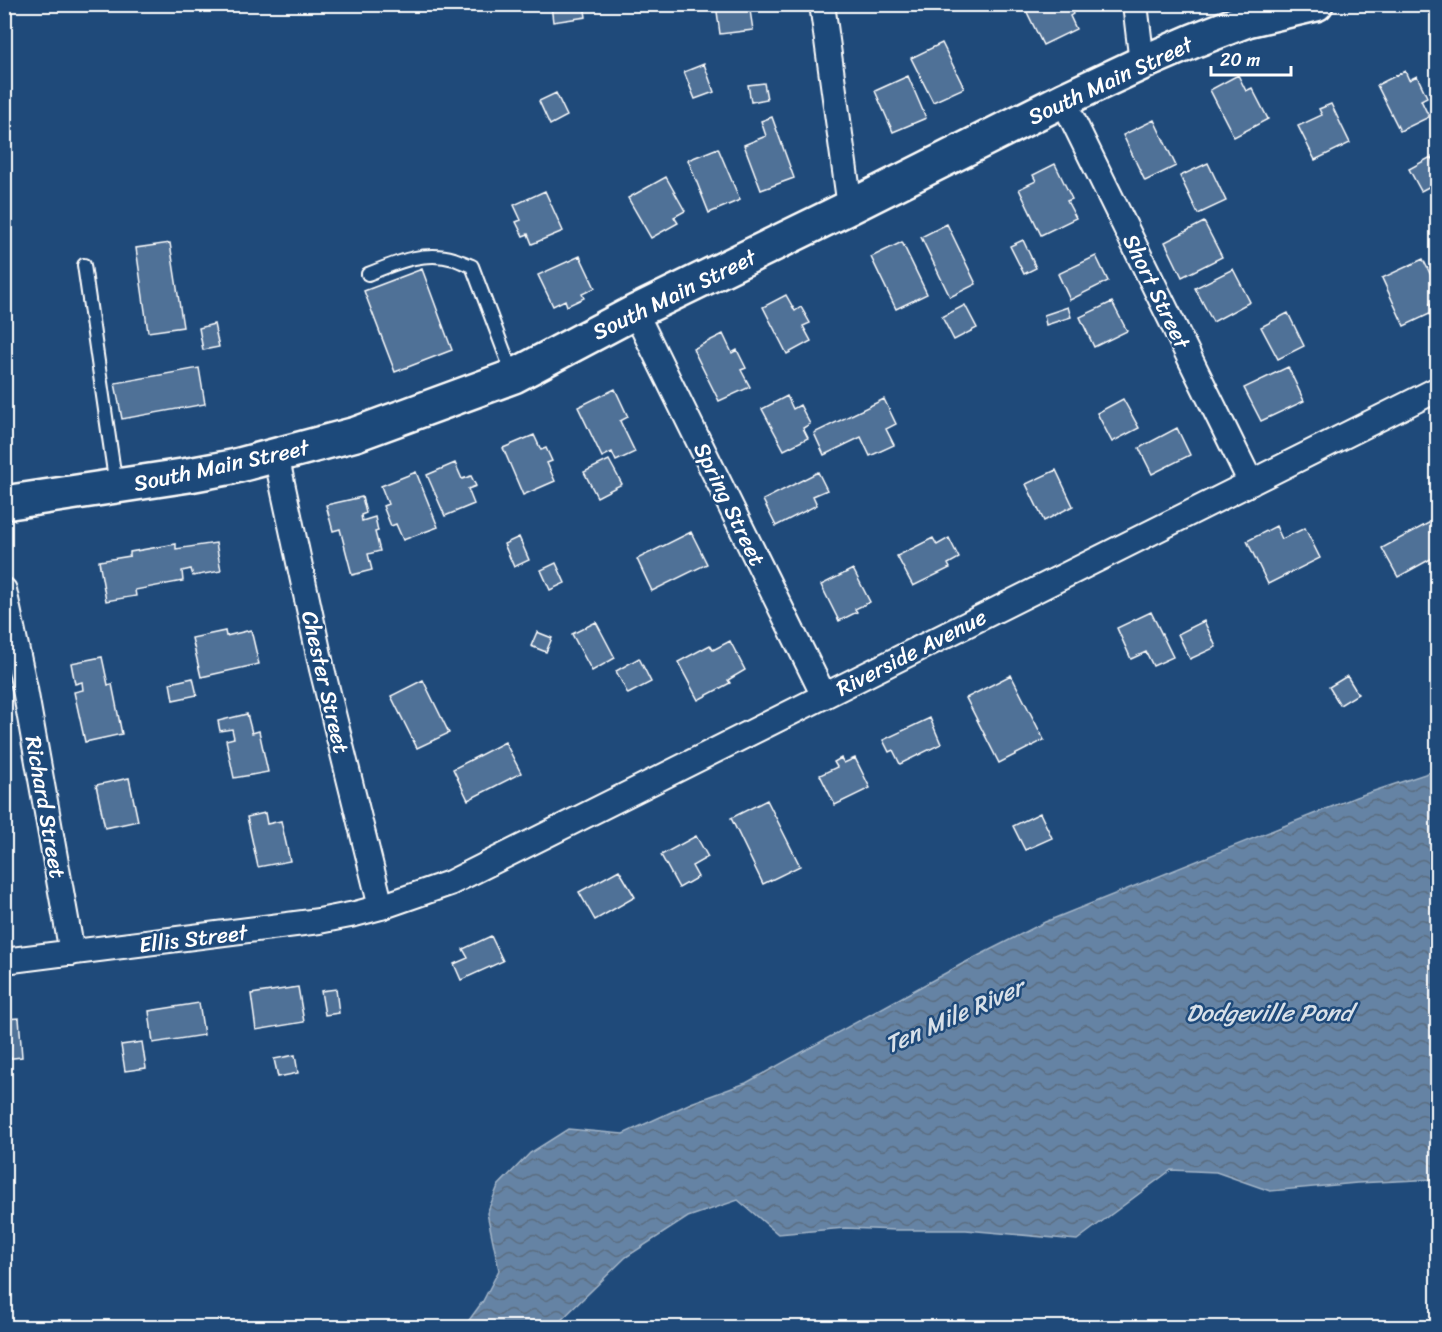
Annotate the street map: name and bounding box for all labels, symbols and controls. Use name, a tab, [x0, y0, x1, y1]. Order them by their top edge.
street label: South Main Street	[1021, 25, 1200, 136]
scale bar	[1211, 39, 1290, 77]
text: 20 m	[1220, 44, 1260, 76]
street label: Short Street	[1112, 227, 1202, 357]
street label: South Main Street	[585, 237, 764, 351]
street label: South Main Street	[130, 428, 314, 503]
street label: Spring Street	[683, 435, 777, 573]
street label: Riverside Avenue	[829, 598, 993, 707]
street label: Chester Street	[290, 607, 361, 758]
street label: Richard Street	[14, 733, 77, 882]
street label: Ellis Street	[137, 912, 251, 964]
water label: Ten Mile River	[878, 965, 1034, 1065]
water label: Dodgeville Pond	[1186, 992, 1358, 1034]

